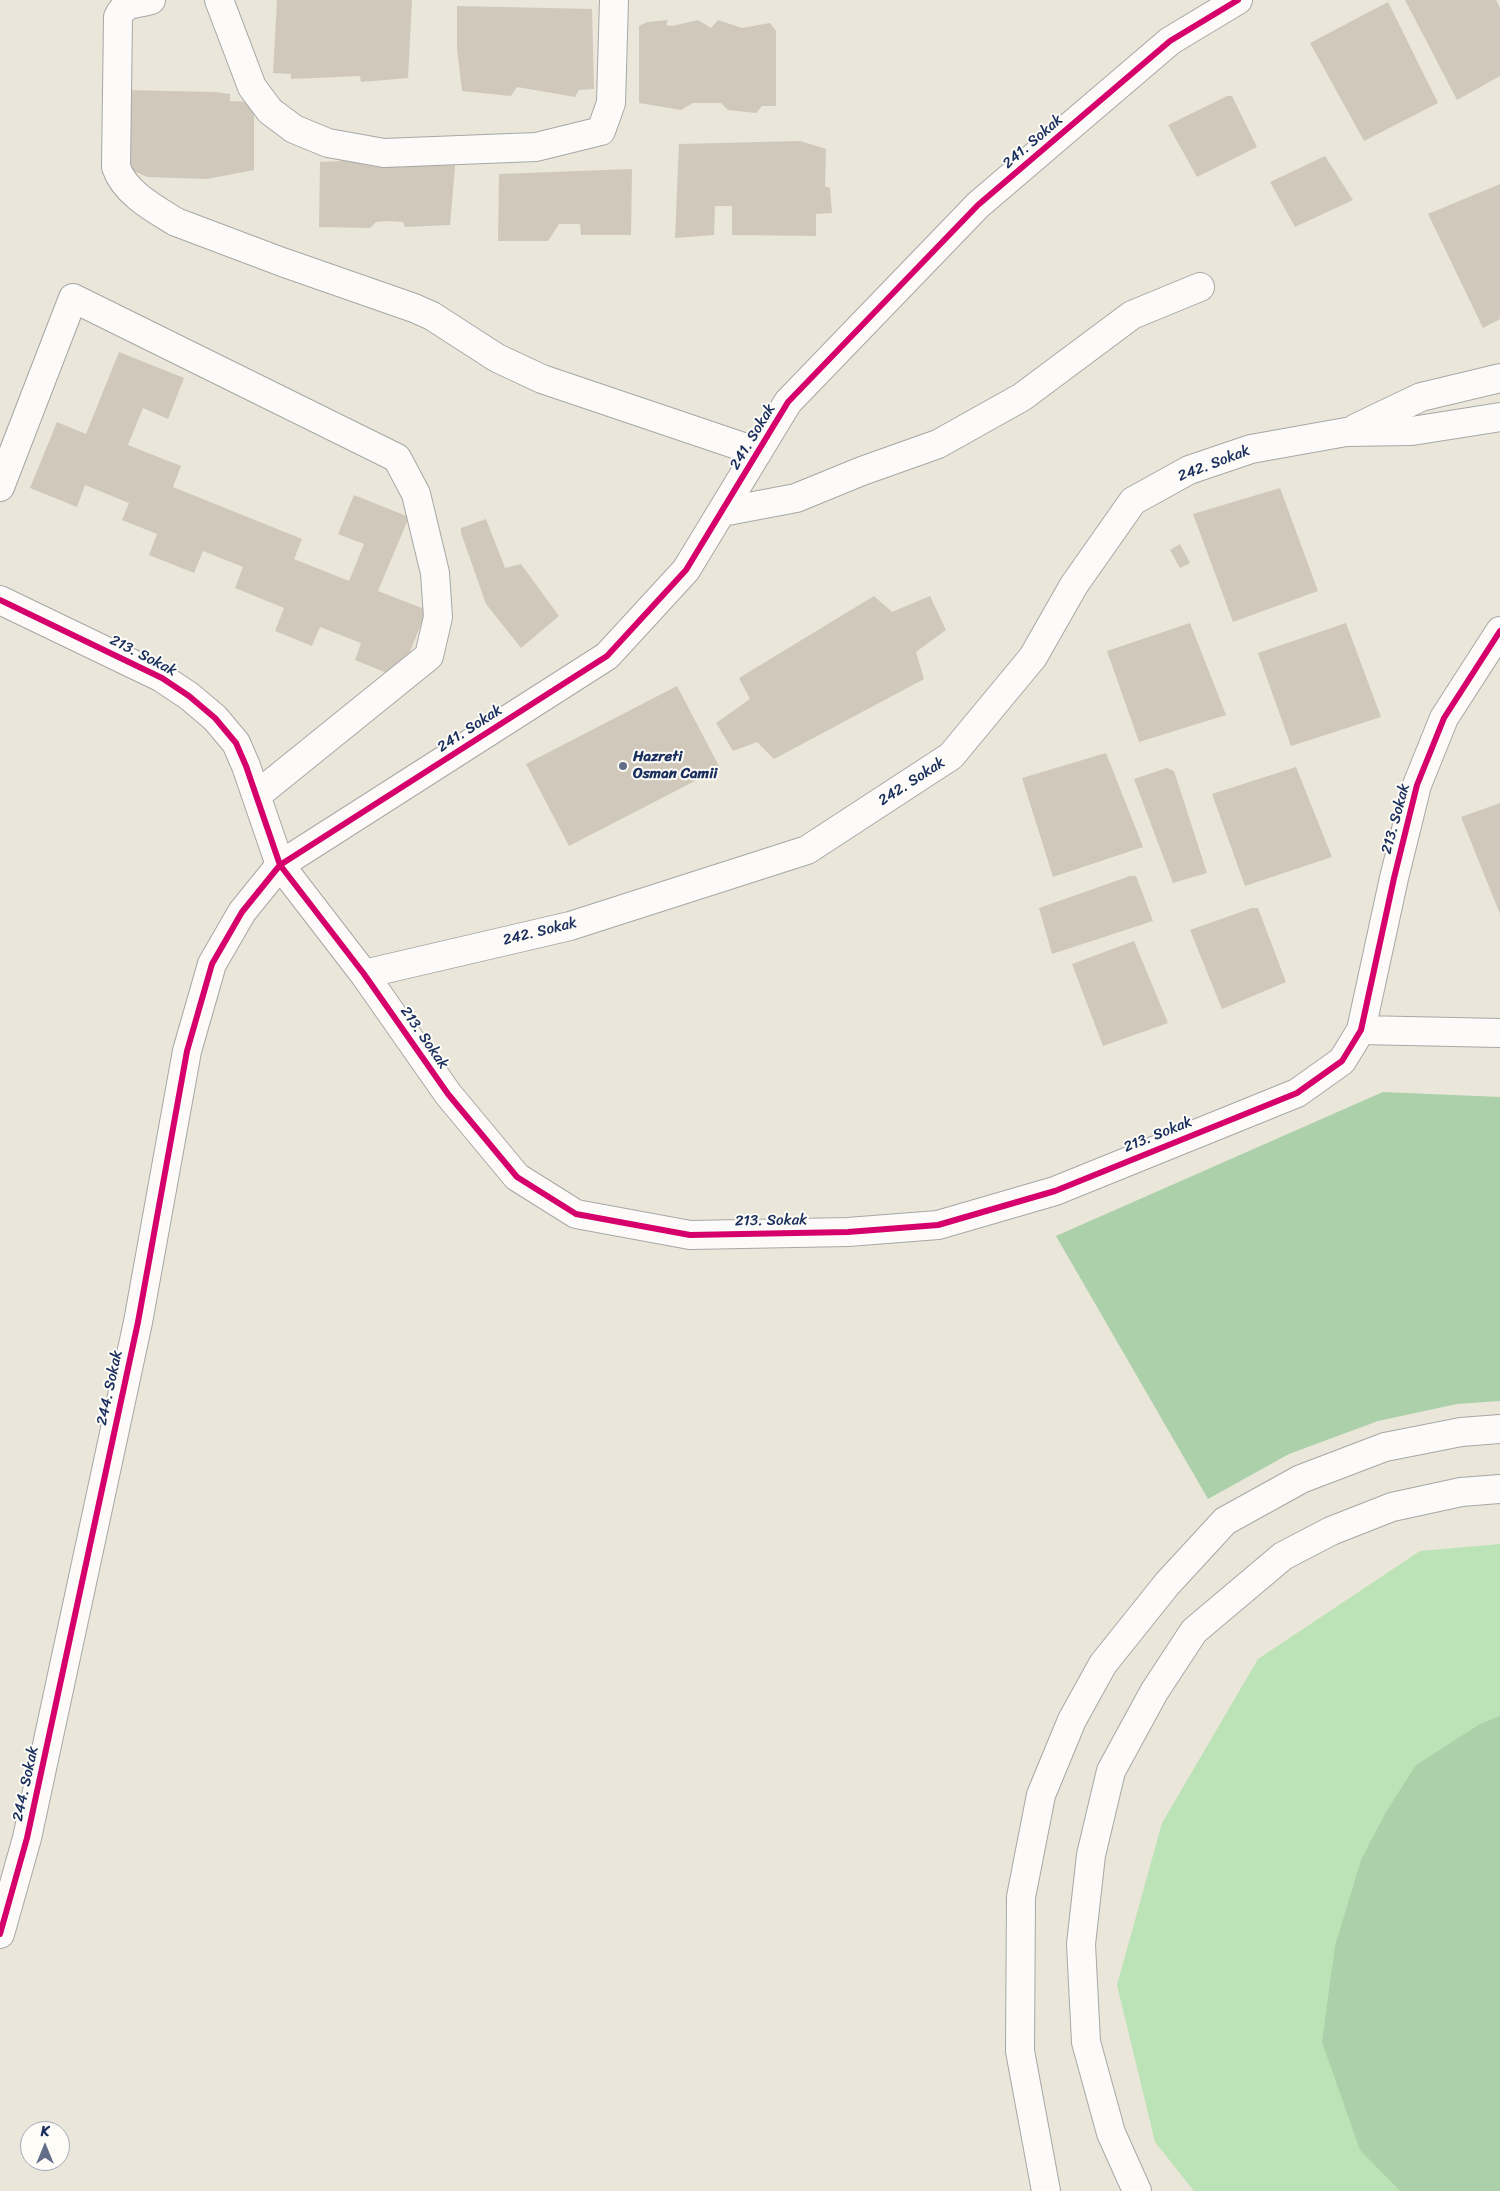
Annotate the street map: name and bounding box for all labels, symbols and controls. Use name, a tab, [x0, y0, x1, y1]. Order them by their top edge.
street label: 241. Sokak	[999, 111, 1067, 173]
street label: 241. Sokak	[726, 401, 780, 473]
street label: 242. Sokak	[1175, 442, 1253, 486]
street label: 213. Sokak	[107, 632, 179, 680]
street label: 241. Sokak	[434, 701, 506, 757]
place label: Hazreti Osman Camii	[633, 748, 717, 783]
street label: 242. Sokak	[875, 754, 949, 810]
marker: Hazreti Osman Camii	[617, 760, 629, 772]
street label: 213. Sokak	[1378, 782, 1414, 856]
street label: 242. Sokak	[501, 914, 579, 950]
street label: 213. Sokak	[396, 1003, 452, 1073]
street label: 213. Sokak	[1121, 1113, 1195, 1157]
street label: 213. Sokak	[735, 1211, 807, 1231]
street label: 244. Sokak	[93, 1349, 127, 1427]
street label: 244. Sokak	[9, 1745, 43, 1823]
text: K	[41, 2119, 49, 2144]
north arrow	[20, 2121, 70, 2171]

